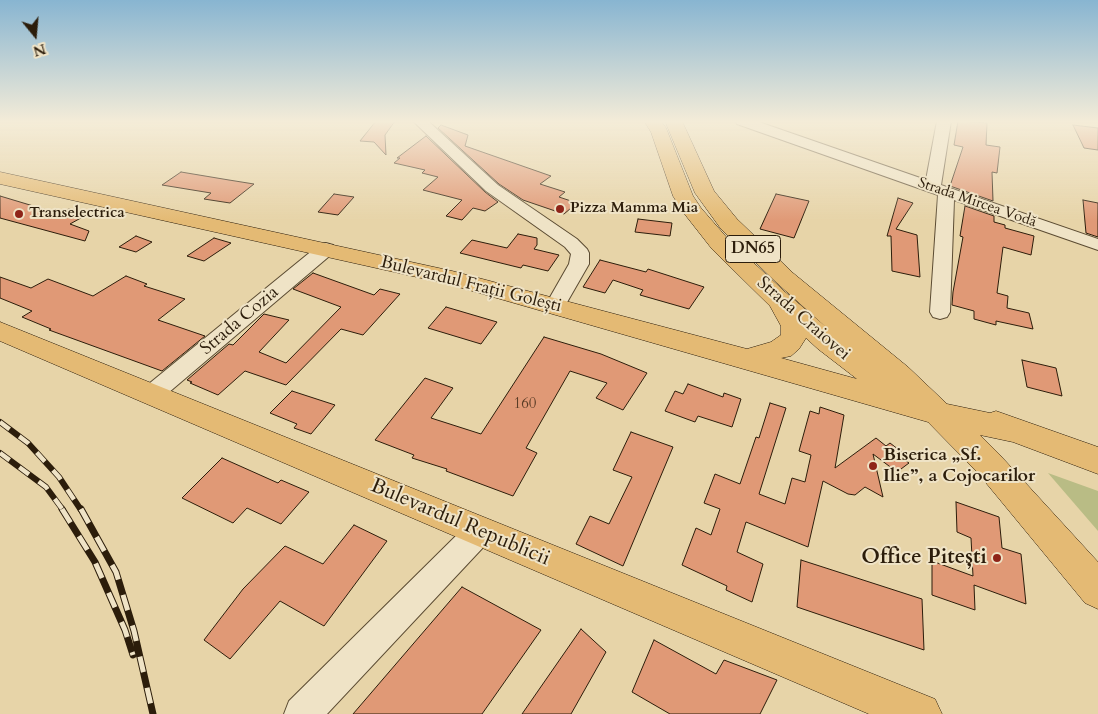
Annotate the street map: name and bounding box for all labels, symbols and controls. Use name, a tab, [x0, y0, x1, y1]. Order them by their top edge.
north arrow	[10, 10, 60, 60]
text: N	[31, 39, 48, 61]
street label: Strada Mircea Vodă	[915, 174, 1039, 232]
place label: Pizza Mamma Mia	[570, 200, 698, 218]
marker: Pizza Mamma Mia	[554, 203, 566, 215]
place label: Transelectrica	[29, 205, 125, 223]
marker: Transelectrica	[13, 208, 25, 220]
road number: DN65	[726, 235, 780, 262]
street label: Bulevardul Frații Golești	[378, 252, 564, 318]
street label: Strada Craiovei	[752, 273, 854, 365]
street label: Strada Cozia	[196, 282, 284, 360]
house number: 160	[513, 396, 537, 414]
place label: Biserica „Sf. Ilie”, a Cojocarilor	[883, 445, 1035, 488]
marker: Biserica „Sf. Ilie”, a Cojocarilor	[867, 460, 879, 472]
street label: Bulevardul Republicii	[367, 474, 553, 572]
place label: Office Pitești	[861, 545, 987, 571]
marker: Office Pitești	[991, 552, 1003, 564]

